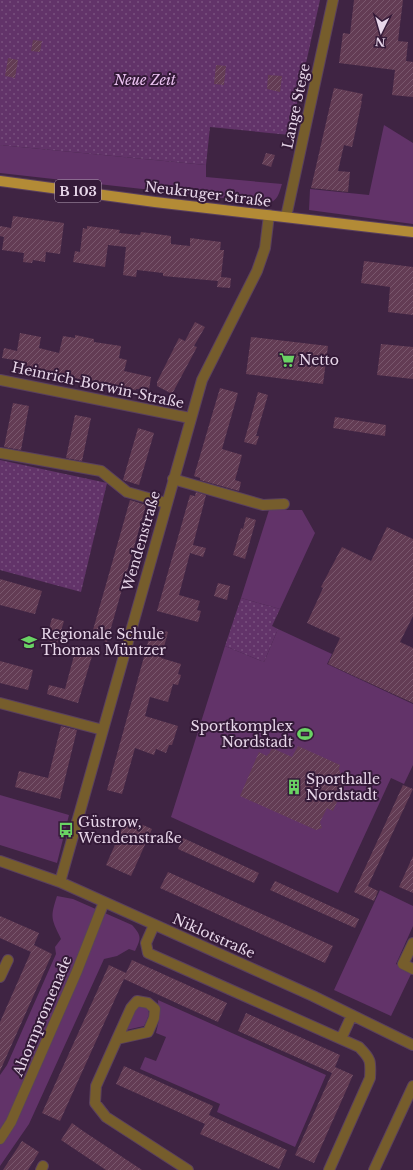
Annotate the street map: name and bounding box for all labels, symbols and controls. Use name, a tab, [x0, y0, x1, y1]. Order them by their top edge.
north arrow	[361, 12, 401, 52]
text: N	[374, 34, 386, 49]
street label: Lange Stege	[278, 62, 314, 150]
park label: Neue Zeit	[113, 71, 177, 89]
street label: Neukruger Straße	[144, 177, 272, 211]
road number: B 103	[55, 180, 101, 202]
supermarket icon: Netto	[278, 351, 296, 369]
place label: Netto	[299, 351, 339, 369]
street label: Heinrich-Borwin-Straße	[10, 358, 186, 412]
street label: Wendenstraße	[118, 489, 164, 594]
place label: Regionale Schule Thomas Müntzer	[41, 625, 166, 659]
school or university icon: Regionale Schule Thomas Müntzer	[20, 633, 38, 651]
place label: Sportkomplex Nordstadt	[191, 717, 294, 751]
sports icon: Sportkomplex Nordstadt	[296, 725, 314, 743]
place label: Sporthalle Nordstadt	[306, 770, 380, 804]
building icon: Sporthalle Nordstadt	[285, 778, 303, 796]
place label: Güstrow, Wendenstraße	[77, 813, 182, 847]
bus stop icon: Güstrow, Wendenstraße	[57, 821, 75, 839]
street label: Niklotstraße	[170, 910, 258, 962]
street label: Ahornpromenade	[8, 953, 75, 1080]

